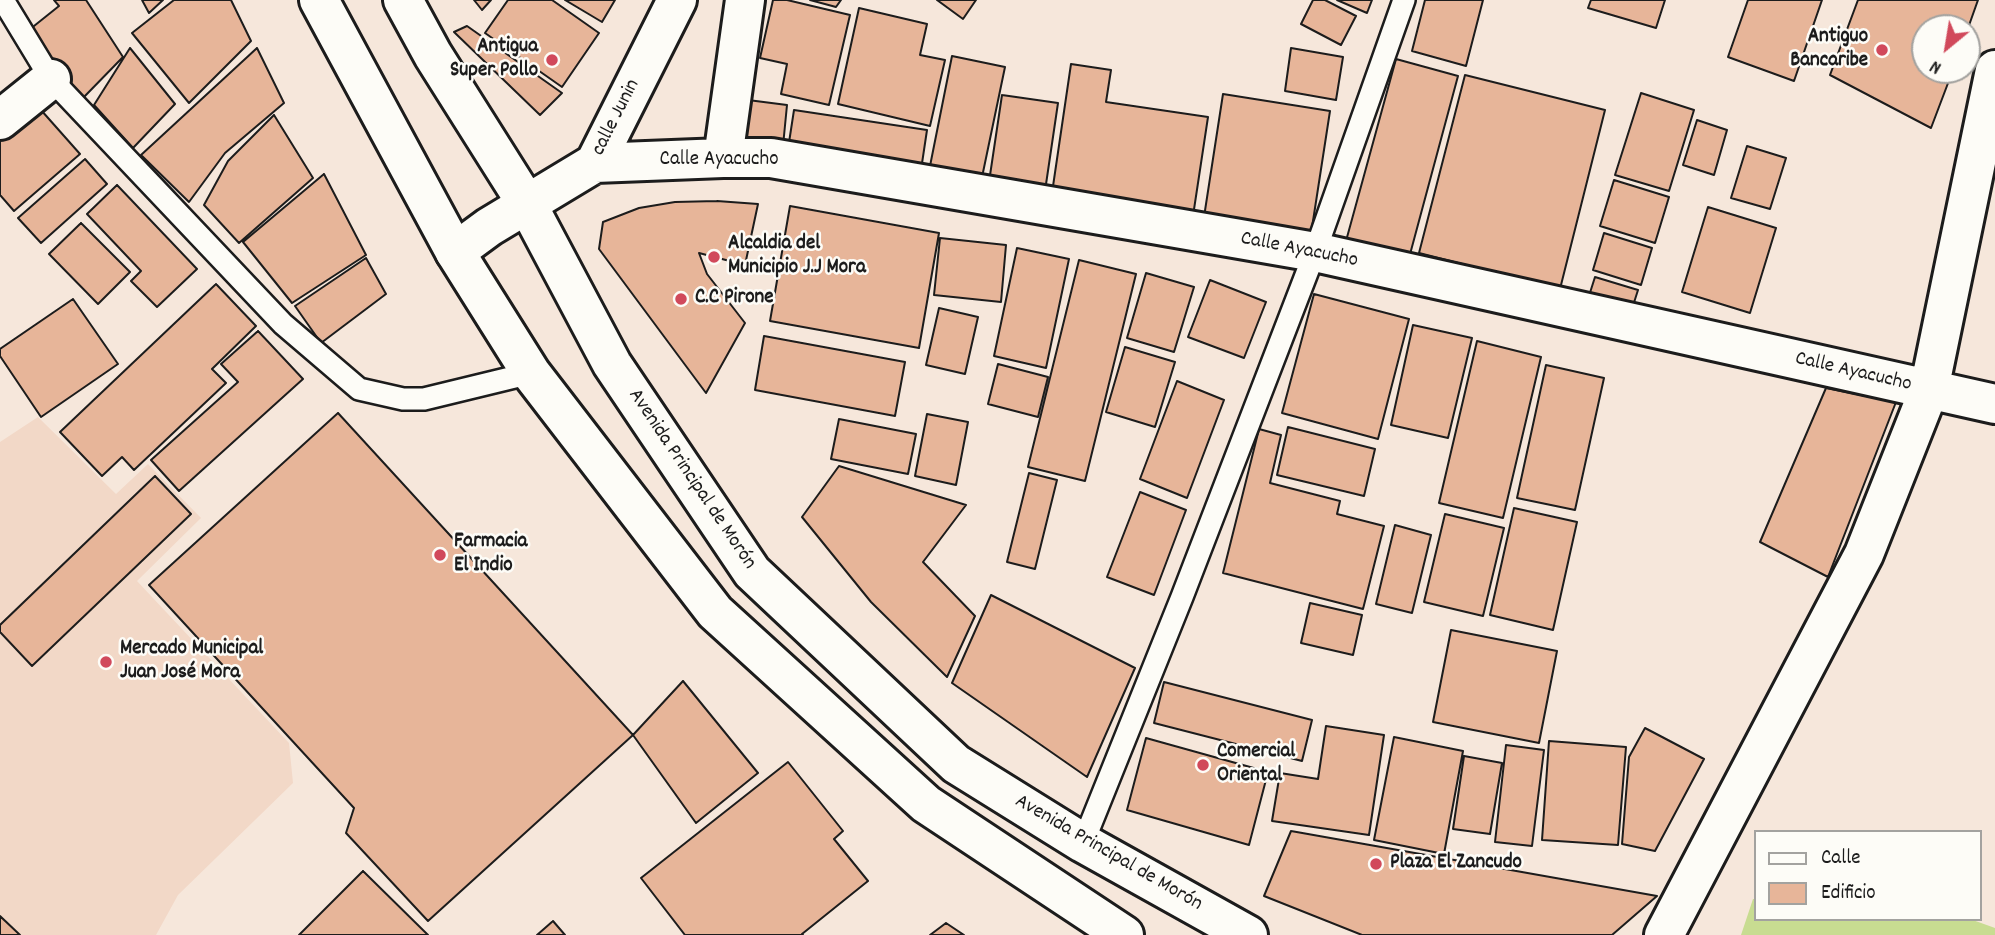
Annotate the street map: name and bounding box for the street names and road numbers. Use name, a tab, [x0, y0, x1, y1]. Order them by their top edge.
street label: calle Junin	[587, 76, 647, 160]
street label: Calle Ayacucho	[660, 148, 778, 174]
street label: Calle Ayacucho	[1238, 227, 1360, 275]
street label: Calle Ayacucho	[1792, 347, 1914, 399]
street label: Avenida Principal de Morón	[621, 385, 761, 575]
street label: Avenida Principal de Morón	[1010, 790, 1206, 918]

